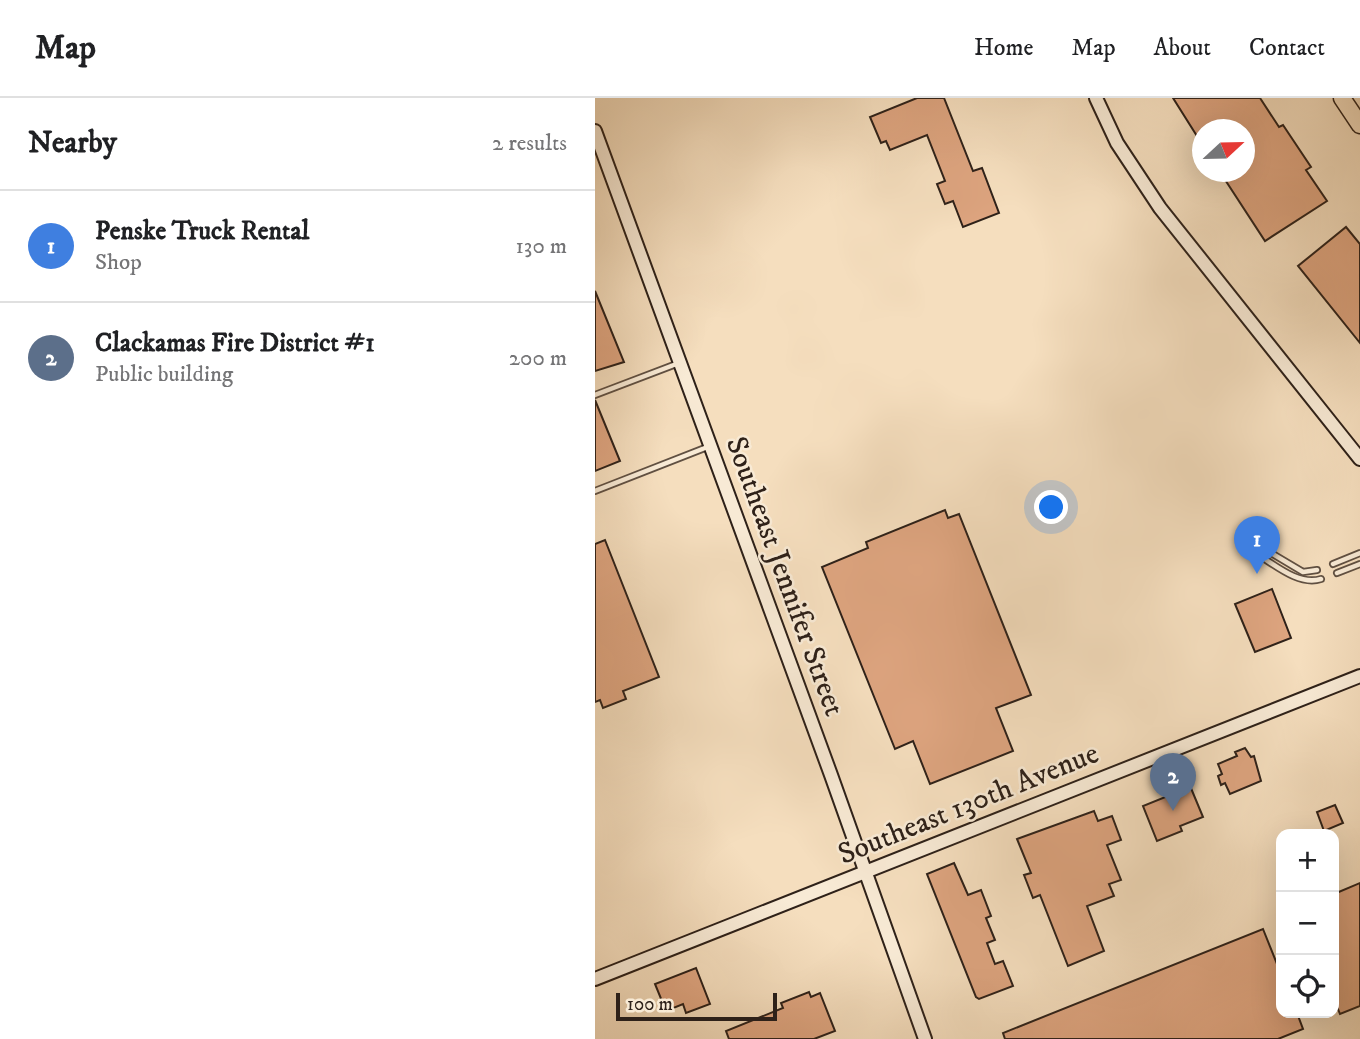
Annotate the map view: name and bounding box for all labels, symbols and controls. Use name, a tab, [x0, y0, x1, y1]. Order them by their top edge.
text: Map	[35, 28, 96, 69]
text: Home	[974, 33, 1033, 63]
text: Map	[1071, 33, 1116, 63]
text: About	[1154, 33, 1211, 63]
text: Contact	[1249, 33, 1325, 63]
north arrow	[1192, 119, 1255, 182]
text: Nearby	[28, 125, 117, 162]
text: 2 results	[492, 129, 567, 158]
text: Penske Truck Rental	[95, 215, 309, 248]
text: 1	[47, 232, 55, 261]
text: 130 m	[515, 232, 567, 261]
text: Shop	[95, 248, 142, 277]
text: Clackamas Fire District #1	[95, 327, 375, 360]
text: 2	[45, 344, 57, 373]
text: 200 m	[509, 344, 567, 373]
text: Public building	[95, 360, 233, 389]
street label: Southeast Jennifer Street	[717, 432, 852, 721]
your location	[1034, 490, 1068, 524]
pin: 1	[1234, 516, 1280, 574]
street label: Southeast 130th Avenue	[833, 735, 1104, 874]
pin: 2	[1150, 753, 1196, 811]
map controls	[1276, 829, 1339, 1018]
button: +	[1276, 829, 1339, 892]
button: −	[1276, 892, 1339, 955]
button: locate	[1276, 955, 1339, 1018]
scale bar	[616, 990, 777, 1022]
text: 100 m	[627, 993, 673, 1016]

